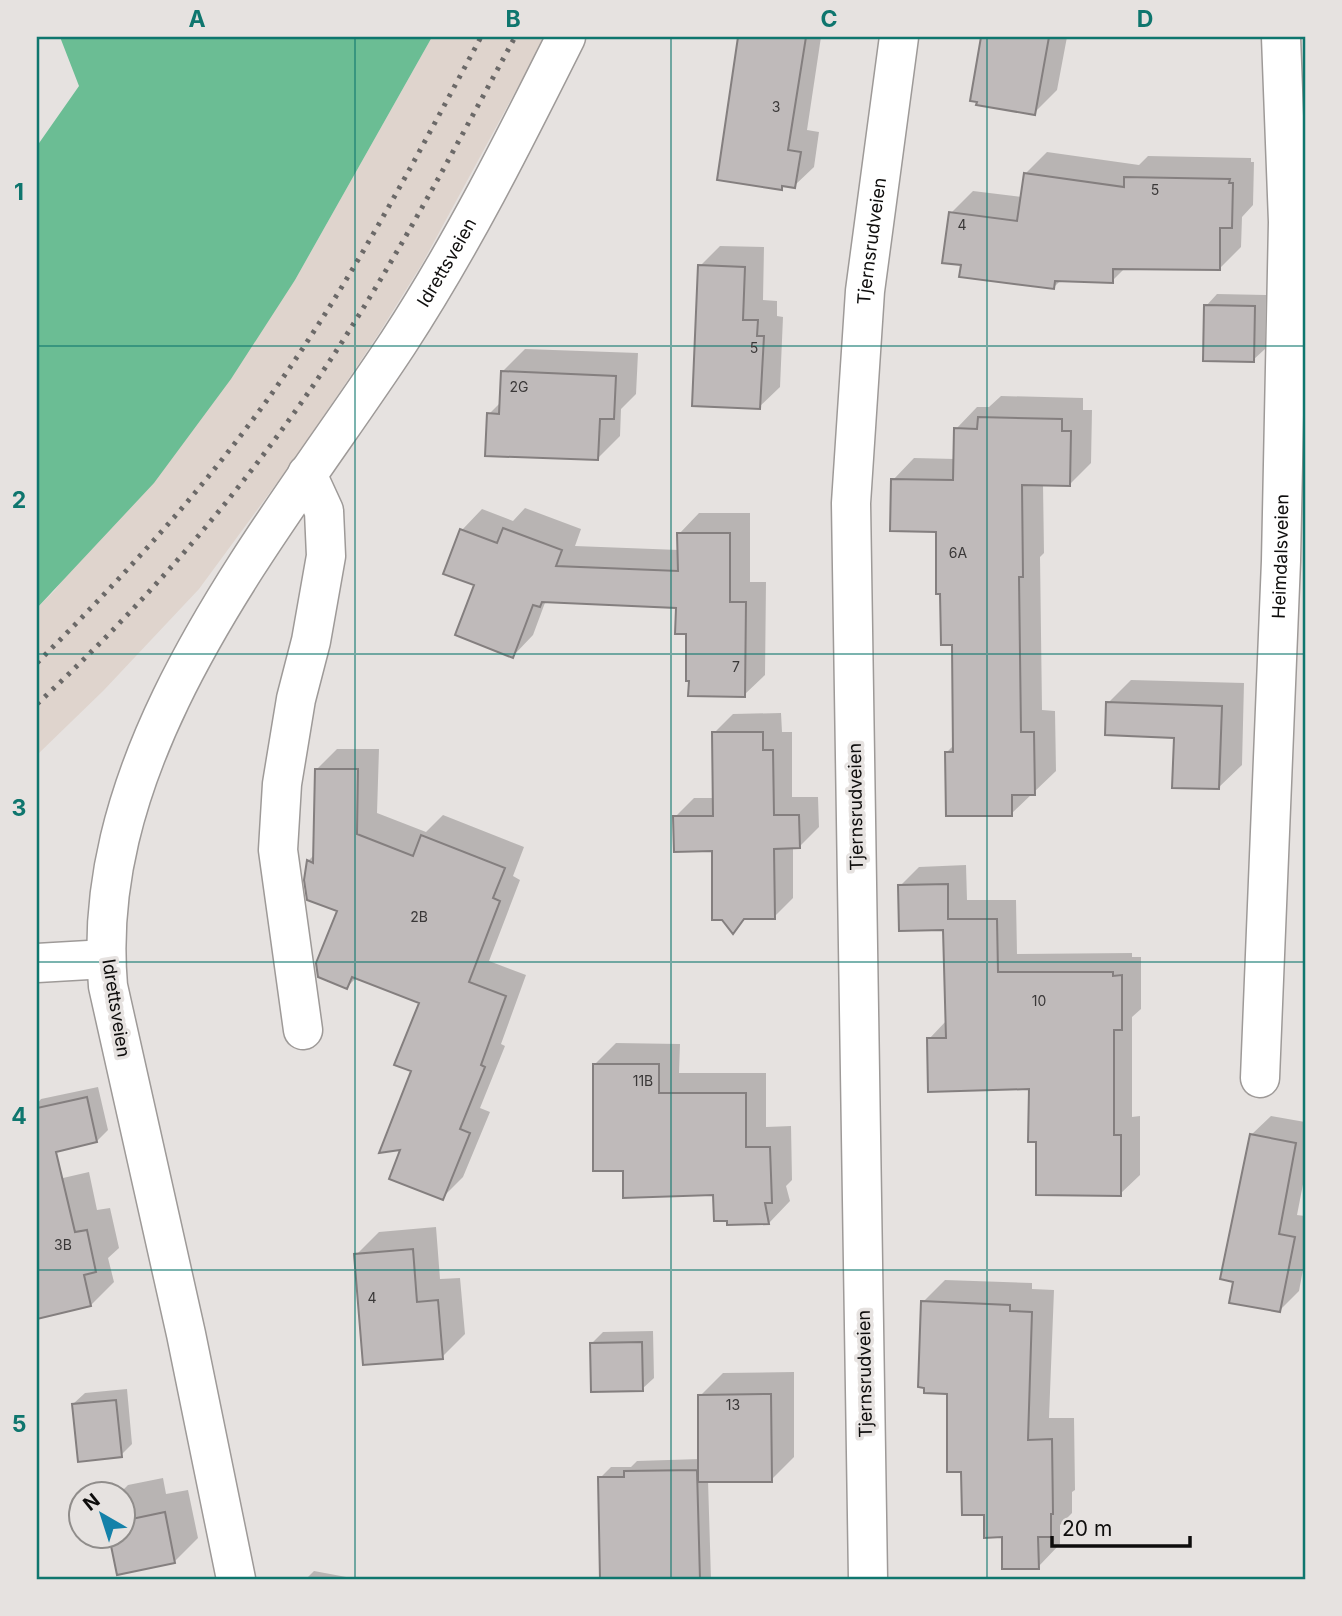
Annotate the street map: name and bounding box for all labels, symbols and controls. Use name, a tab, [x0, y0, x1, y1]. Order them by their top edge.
text: A	[188, 5, 206, 33]
text: B	[505, 5, 521, 33]
text: C	[820, 5, 838, 33]
text: D	[1137, 5, 1153, 33]
house number: 3	[772, 98, 780, 115]
street label: Tjernsrudveien	[853, 176, 890, 305]
text: 1	[14, 178, 24, 206]
house number: 5	[1151, 181, 1159, 198]
street label: Idrettsveien	[412, 214, 480, 311]
house number: 4	[957, 216, 967, 233]
house number: 5	[750, 339, 758, 356]
house number: 2G	[510, 378, 528, 395]
text: 2	[12, 486, 26, 514]
street label: Heimdalsveien	[1268, 494, 1292, 619]
house number: 6A	[949, 544, 968, 561]
house number: 7	[732, 658, 740, 675]
street label: Tjernsrudveien	[844, 743, 867, 871]
text: 3	[12, 794, 26, 822]
house number: 2B	[410, 908, 428, 925]
street label: Idrettsveien	[98, 957, 135, 1059]
house number: 10	[1032, 992, 1046, 1009]
house number: 11B	[633, 1072, 653, 1089]
text: 4	[11, 1102, 27, 1130]
house number: 3B	[54, 1236, 72, 1253]
house number: 4	[367, 1289, 377, 1306]
street label: Tjernsrudveien	[853, 1310, 876, 1438]
house number: 13	[726, 1396, 740, 1413]
text: 5	[12, 1410, 26, 1438]
north arrow	[66, 1480, 136, 1550]
text: N	[79, 1489, 104, 1516]
scale bar	[1052, 1504, 1190, 1548]
text: 20 m	[1062, 1516, 1112, 1541]

